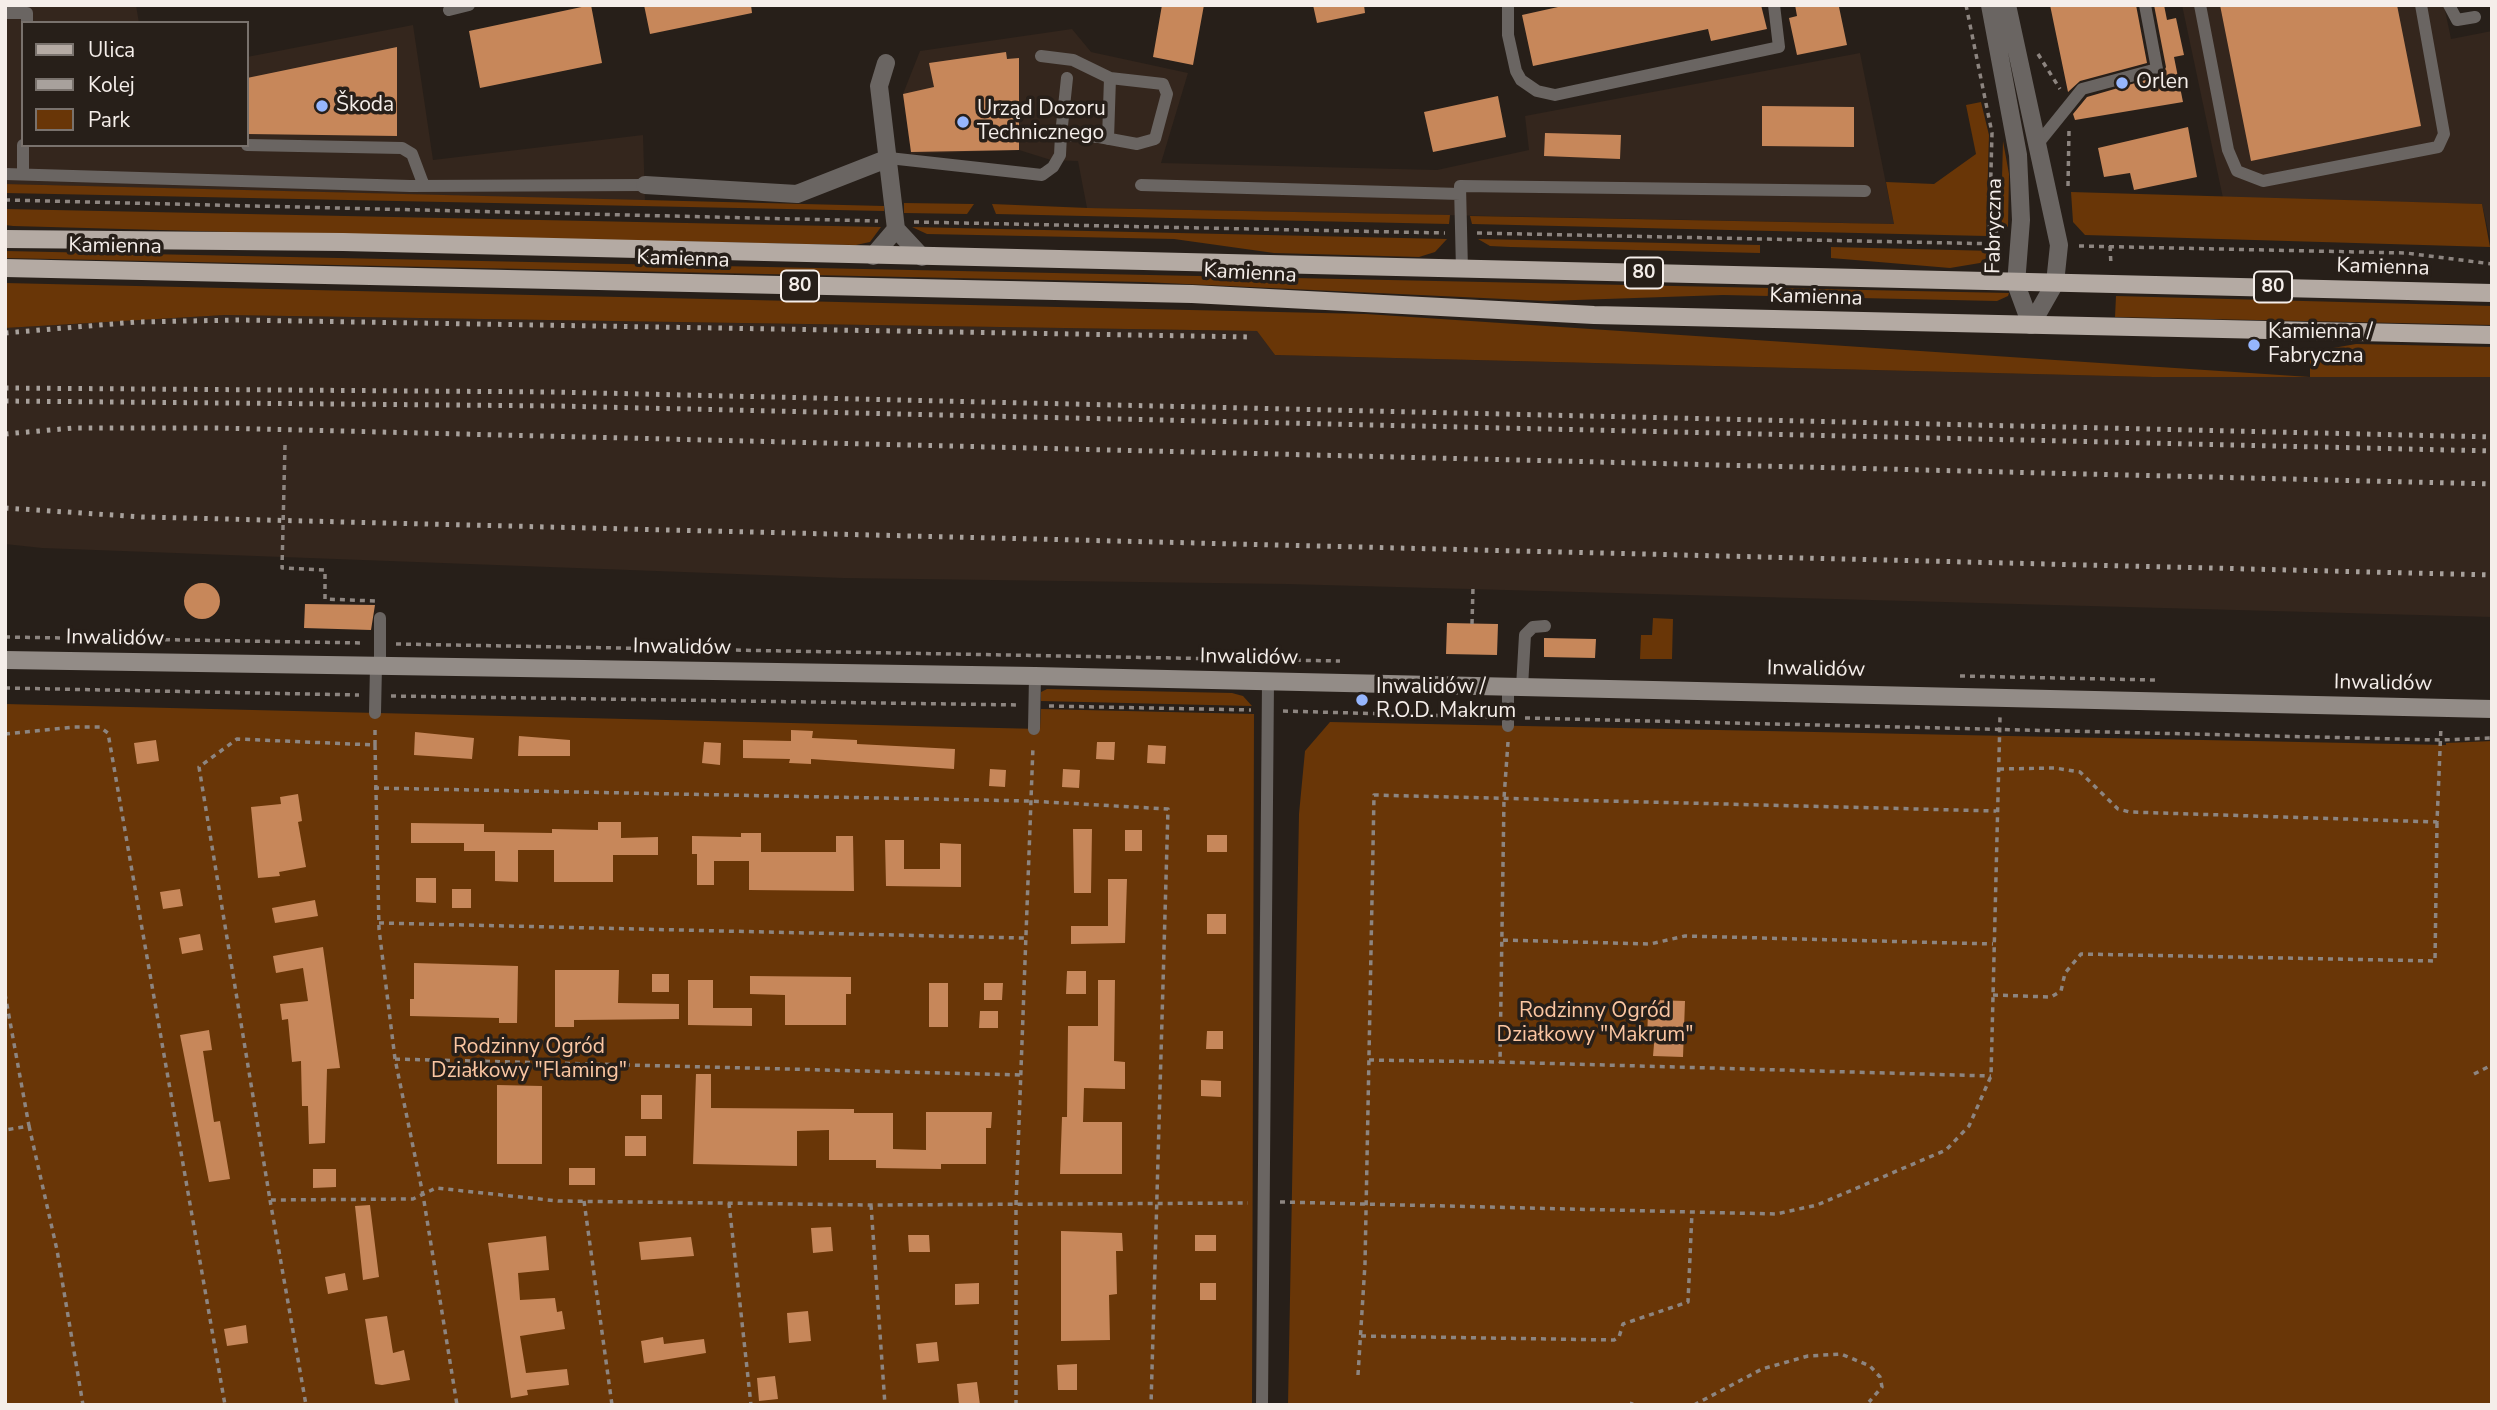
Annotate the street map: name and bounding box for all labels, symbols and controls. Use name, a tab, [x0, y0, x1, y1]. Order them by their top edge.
legend	[21, 21, 248, 147]
text: Ulica	[88, 36, 135, 64]
place label: Orlen	[2136, 70, 2189, 96]
text: Kolej	[88, 71, 135, 99]
marker: Orlen	[2114, 75, 2130, 91]
place label: Škoda	[336, 93, 394, 119]
place label: Urząd Dozoru Technicznego	[977, 97, 1106, 147]
marker: Škoda	[314, 98, 330, 114]
text: Park	[88, 106, 130, 134]
marker: Urząd Dozoru Technicznego	[955, 114, 971, 130]
street label: Fabryczna	[1982, 178, 2008, 274]
street label: Kamienna	[68, 234, 162, 260]
street label: Kamienna	[636, 246, 730, 274]
street label: Kamienna	[2336, 254, 2430, 282]
road number: 80	[1625, 258, 1663, 288]
street label: Kamienna	[1203, 259, 1297, 289]
road number: 80	[781, 270, 819, 302]
road number: 80	[2254, 272, 2292, 302]
street label: Kamienna	[1769, 284, 1863, 312]
place label: Kamienna / Fabryczna	[2268, 320, 2373, 370]
marker: Kamienna / Fabryczna	[2246, 337, 2262, 353]
street label: Inwalidów	[66, 626, 164, 652]
street label: Inwalidów	[633, 635, 731, 661]
street label: Inwalidów	[1200, 645, 1298, 671]
street label: Inwalidów	[1767, 657, 1865, 683]
street label: Inwalidów	[2334, 671, 2432, 697]
place label: Inwalidów / R.O.D. Makrum	[1376, 675, 1516, 725]
marker: Inwalidów / R.O.D. Makrum	[1354, 692, 1370, 708]
park label: Rodzinny Ogród Działkowy "Makrum"	[1497, 999, 1693, 1049]
park label: Rodzinny Ogród Działkowy "Flaming"	[431, 1035, 627, 1085]

